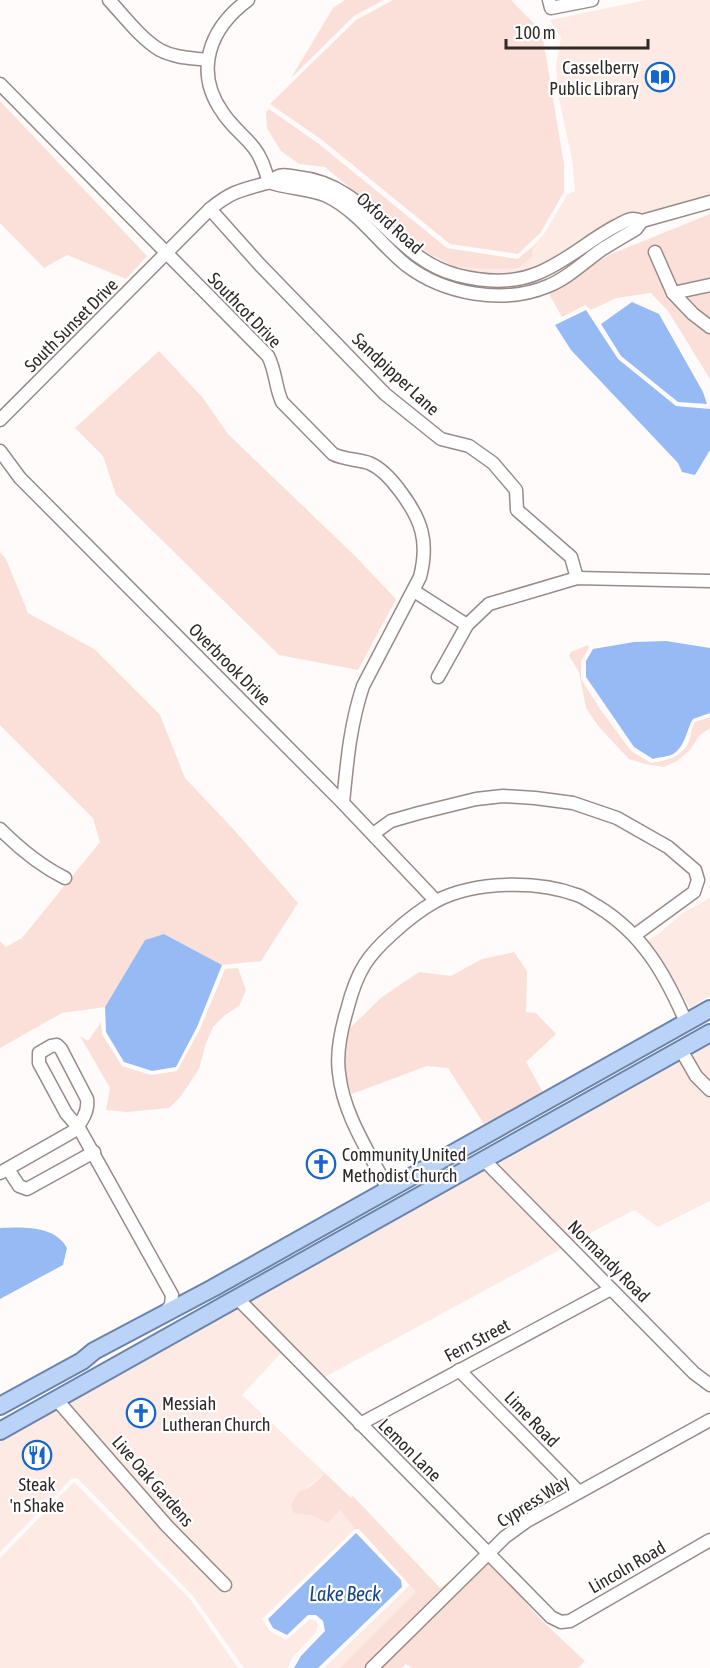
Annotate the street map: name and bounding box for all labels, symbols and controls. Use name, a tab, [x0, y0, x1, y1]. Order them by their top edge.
scale bar	[506, 12, 648, 50]
text: 100 m	[515, 22, 556, 43]
place label: Casselberry Public Library	[549, 57, 639, 99]
library icon: Casselberry Public Library	[644, 61, 676, 93]
street label: Oxford Road	[353, 188, 427, 258]
street label: Southcot Drive	[204, 268, 286, 352]
street label: South Sunset Drive	[20, 274, 122, 376]
street label: Sandpipper Lane	[348, 328, 444, 420]
street label: Overbrook Drive	[185, 619, 275, 709]
place label: Community United Methodist Church	[342, 1144, 466, 1186]
church icon: Community United Methodist Church	[305, 1148, 337, 1180]
street label: Normandy Road	[564, 1216, 654, 1306]
street label: Fern Street	[441, 1314, 513, 1366]
street label: Lime Road	[500, 1387, 564, 1451]
place label: Messiah Lutheran Church	[162, 1393, 271, 1435]
church icon: Messiah Lutheran Church	[125, 1397, 157, 1429]
street label: Lemon Lane	[374, 1414, 446, 1486]
street label: Live Oak Gardens	[108, 1431, 198, 1531]
restaurant icon: Steak 'n Shake	[21, 1439, 53, 1471]
street label: Cypress Way	[493, 1471, 573, 1531]
place label: Steak 'n Shake	[10, 1474, 64, 1516]
street label: Lincoln Road	[585, 1537, 669, 1597]
water label: Lake Beck	[309, 1582, 381, 1605]

